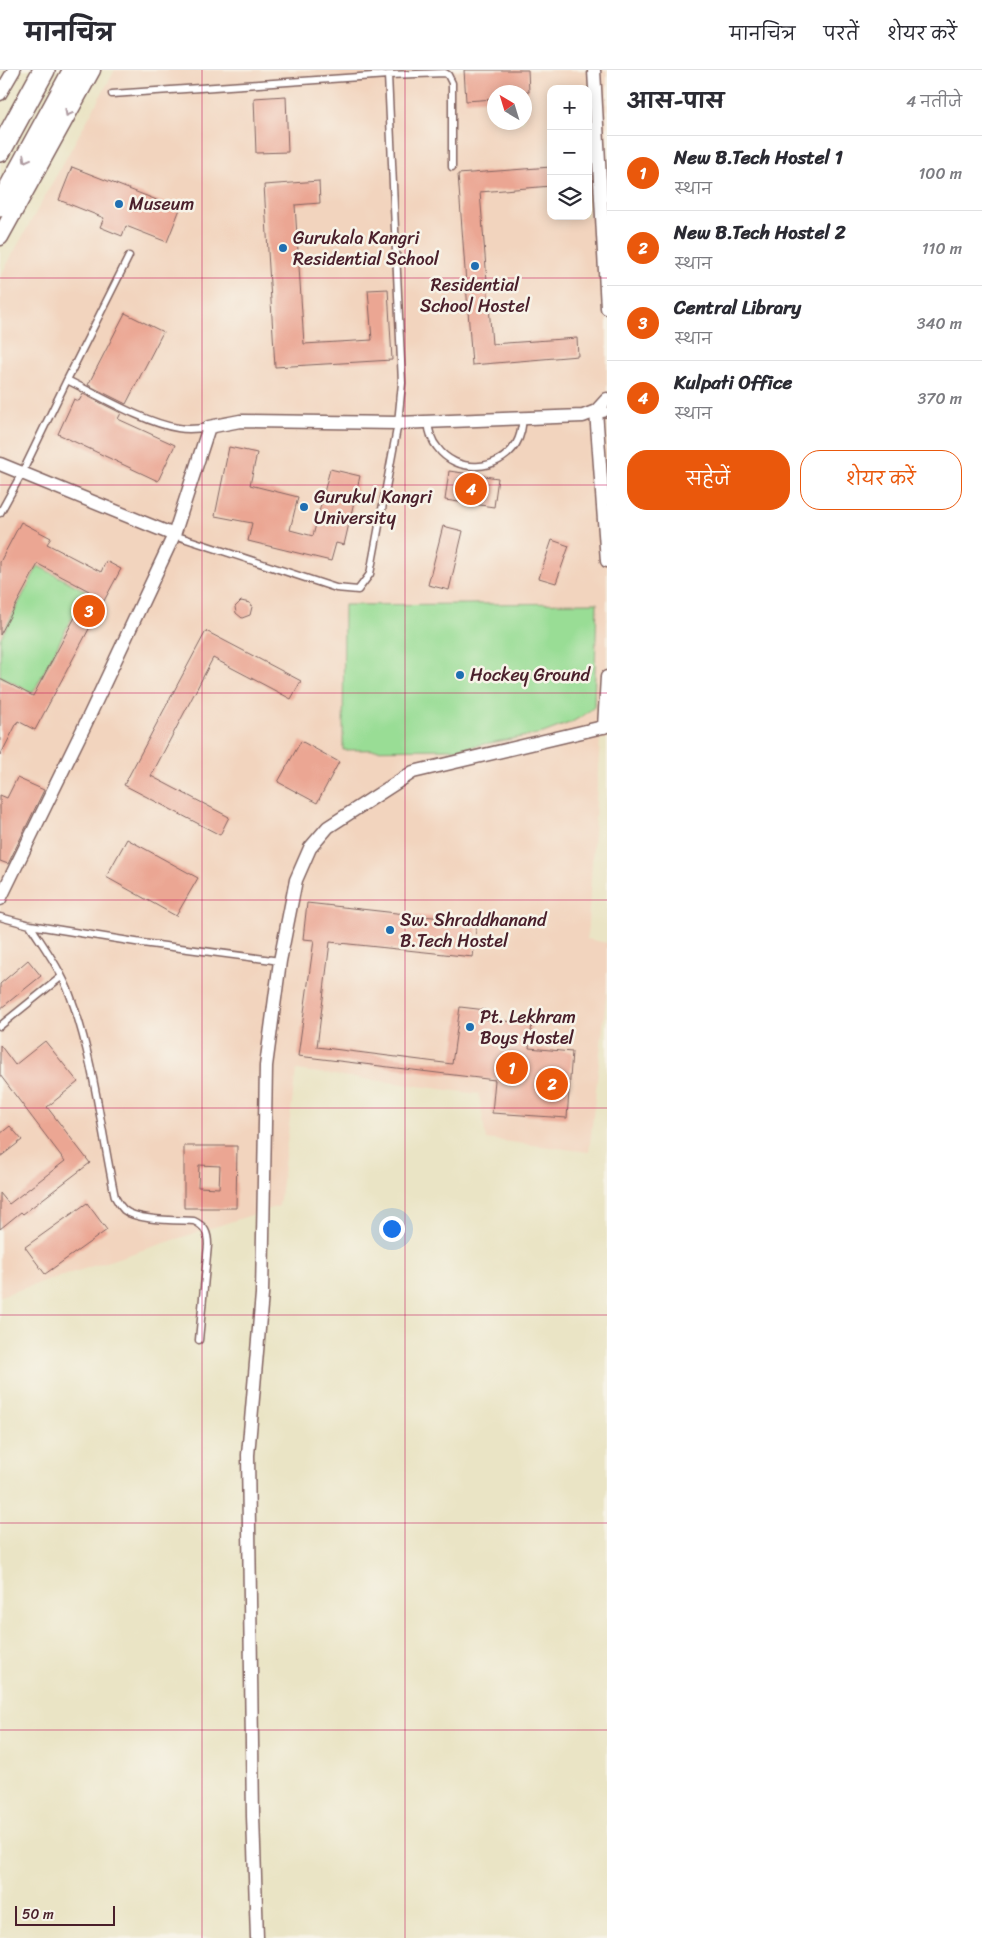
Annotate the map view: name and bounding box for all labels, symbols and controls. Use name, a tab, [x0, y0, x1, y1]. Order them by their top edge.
text: मानचित्र	[25, 12, 114, 54]
text: मानचित्र	[729, 18, 796, 50]
text: परतें	[824, 18, 859, 50]
text: शेयर करें	[887, 18, 957, 50]
text: आस-पास	[627, 82, 724, 120]
north arrow	[487, 85, 532, 130]
map controls	[547, 85, 592, 220]
button: +	[547, 85, 592, 130]
text: 4 नतीजे	[906, 87, 962, 116]
one-way arrow	[65, 107, 75, 116]
button: −	[547, 130, 592, 175]
text: New B.Tech Hostel 1	[674, 141, 843, 174]
one-way arrow	[22, 153, 32, 162]
text: 1	[640, 159, 646, 188]
text: 100 m	[918, 159, 962, 188]
text: स्थान	[674, 174, 712, 203]
button: layers	[547, 175, 592, 220]
place label: Museum	[129, 188, 195, 220]
marker: Museum	[113, 198, 125, 210]
text: New B.Tech Hostel 2	[674, 216, 846, 249]
place label: Gurukala Kangri Residential School	[293, 222, 440, 275]
text: 2	[638, 234, 648, 263]
text: 110 m	[922, 234, 962, 263]
marker: Gurukala Kangri Residential School	[277, 242, 289, 254]
text: स्थान	[674, 249, 712, 278]
marker: Residential School Hostel	[469, 260, 481, 272]
place label: Residential School Hostel	[420, 269, 531, 322]
text: Central Library	[674, 291, 801, 324]
text: 3	[639, 309, 647, 338]
text: 340 m	[917, 309, 962, 338]
text: स्थान	[674, 324, 712, 353]
text: Kulpati Office	[674, 366, 792, 399]
text: 4	[638, 384, 648, 413]
text: 370 m	[918, 384, 962, 413]
text: स्थान	[674, 399, 712, 428]
button: सहेजें	[627, 450, 790, 510]
button: शेयर करें	[800, 450, 962, 510]
pin: 4	[455, 470, 487, 508]
place label: Gurukul Kangri University	[314, 481, 433, 534]
marker: Gurukul Kangri University	[298, 501, 310, 513]
pin: 3	[73, 592, 105, 630]
place label: Hockey Ground	[470, 659, 591, 691]
marker: Hockey Ground	[454, 669, 466, 681]
place label: Sw. Shraddhanand B.Tech Hostel	[400, 904, 548, 957]
marker: Sw. Shraddhanand B.Tech Hostel	[384, 924, 396, 936]
place label: Pt. Lekhram Boys Hostel	[480, 1001, 576, 1054]
marker: Pt. Lekhram Boys Hostel	[464, 1021, 476, 1033]
pin: 1	[496, 1049, 528, 1087]
pin: 2	[536, 1065, 568, 1103]
your location	[379, 1216, 405, 1242]
text: 50 m	[22, 1902, 54, 1927]
scale bar	[15, 1903, 115, 1926]

